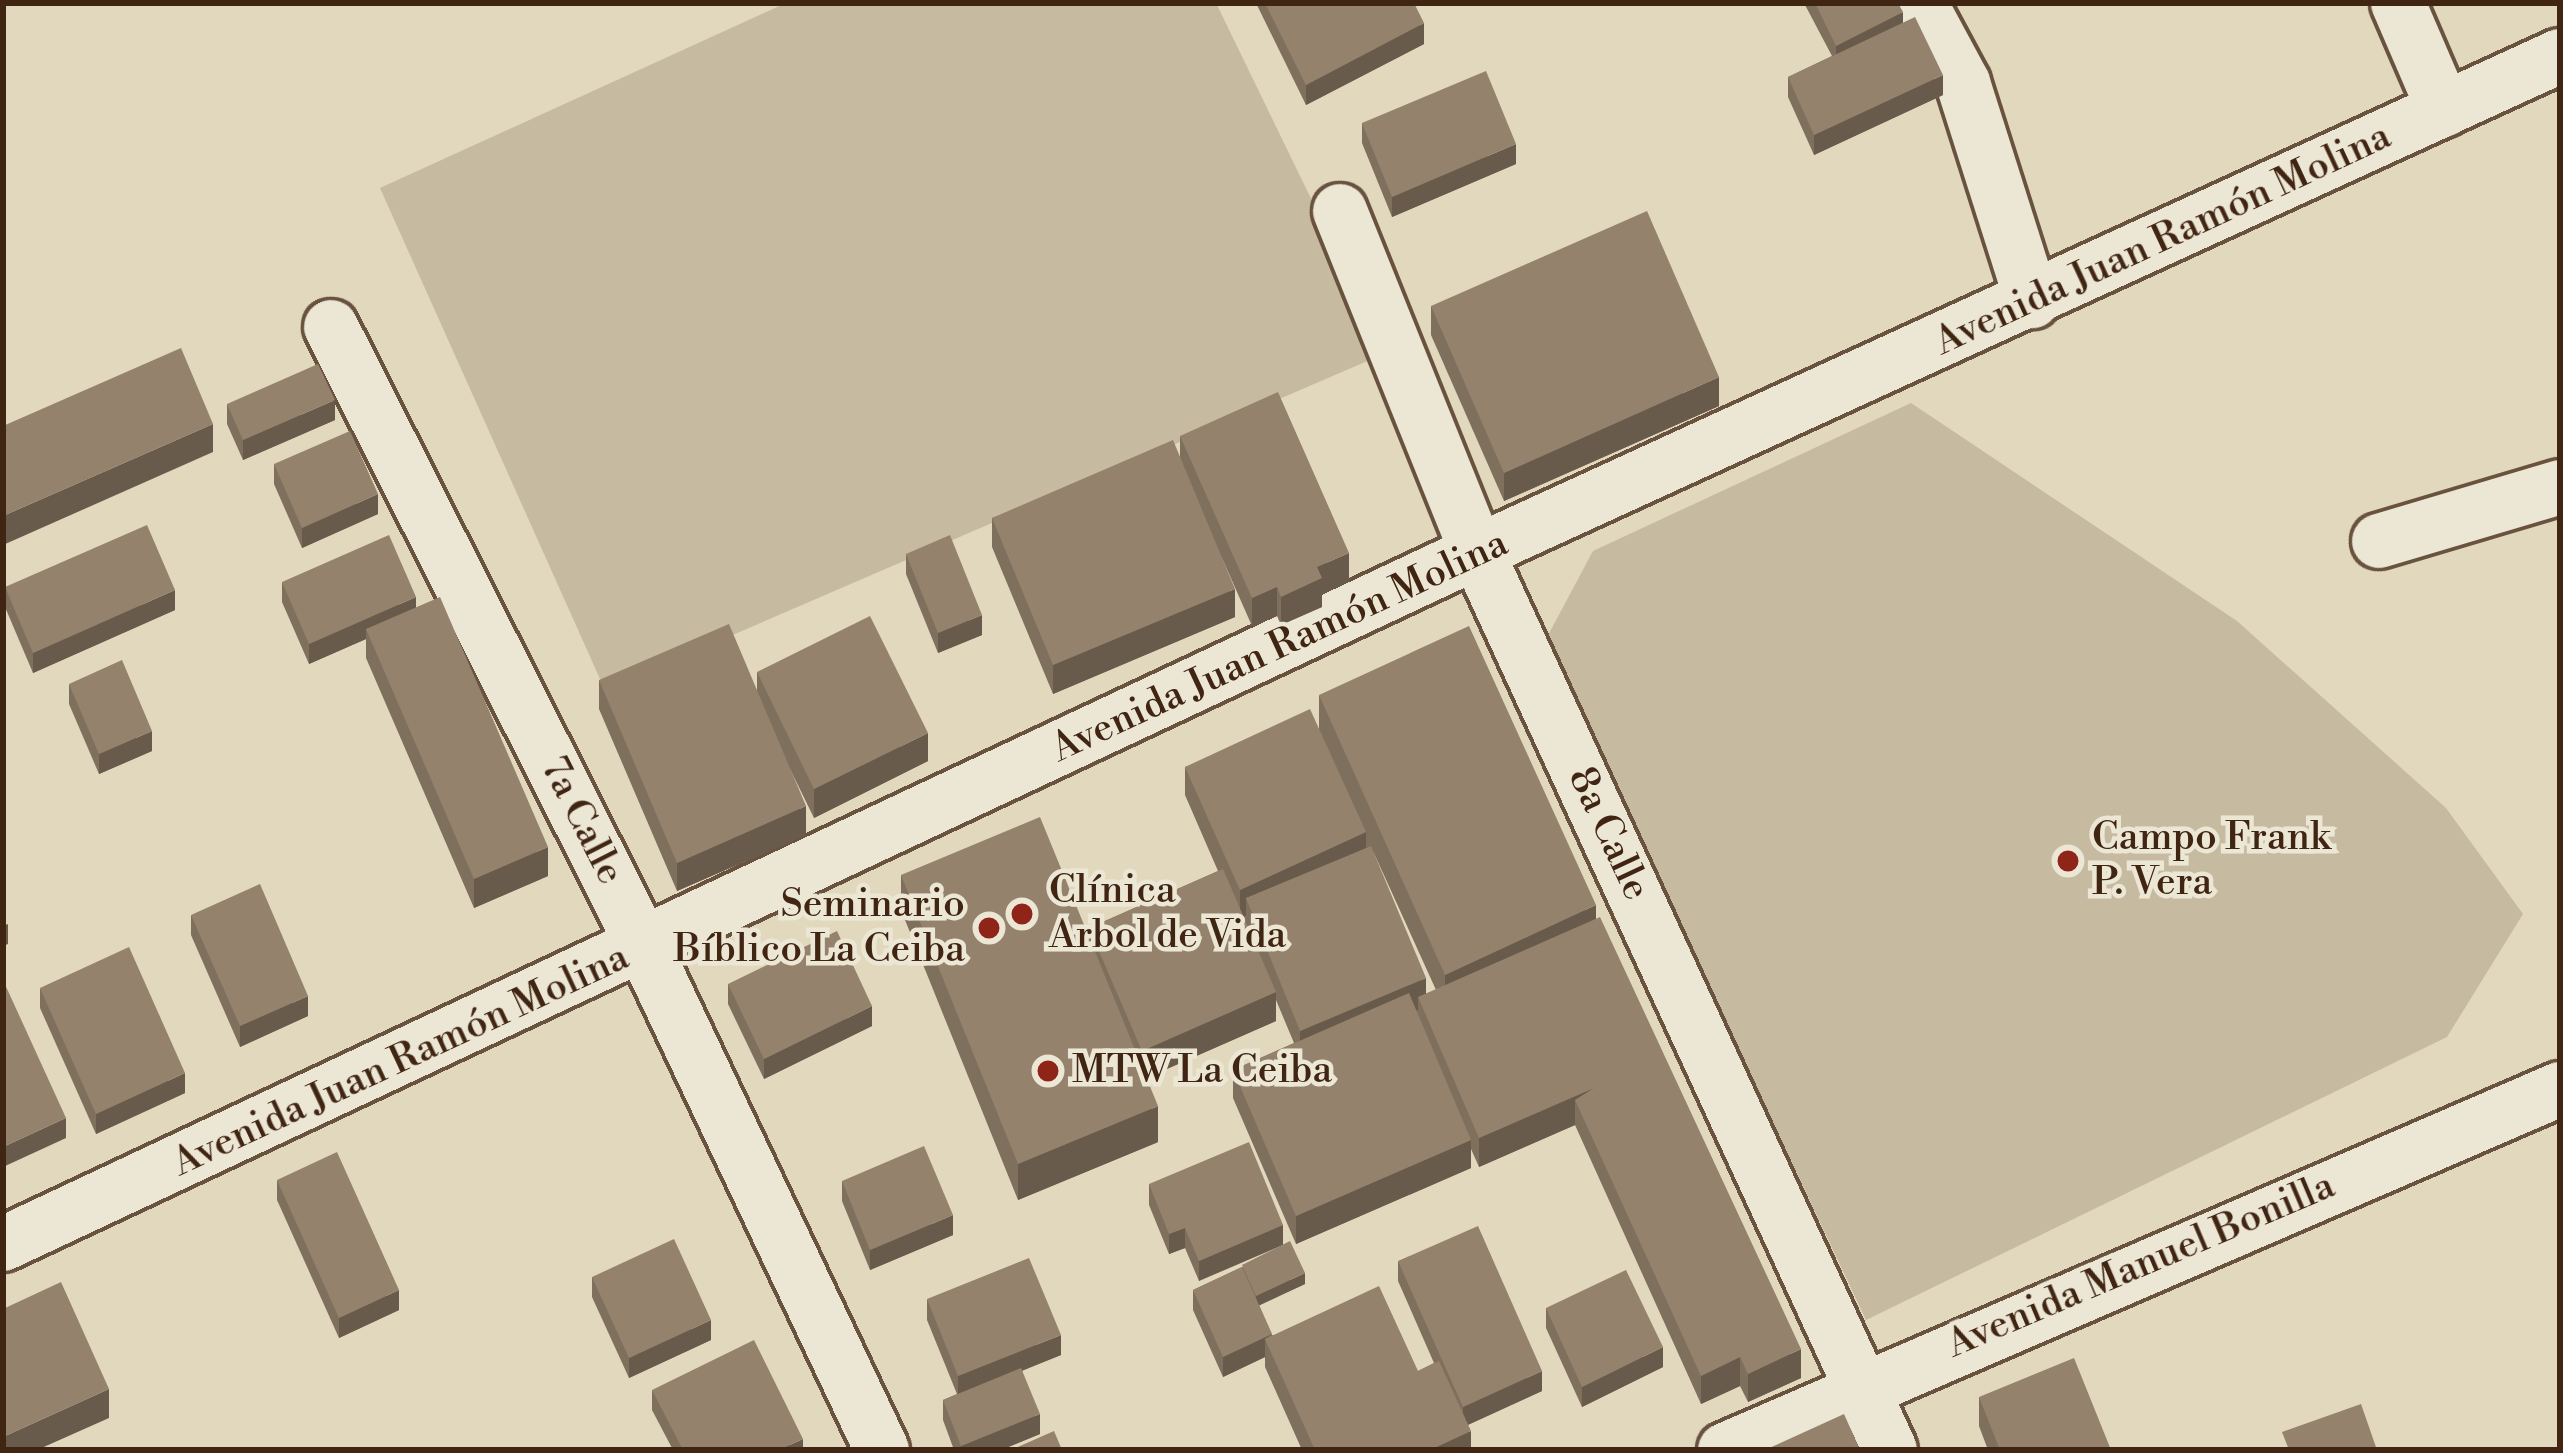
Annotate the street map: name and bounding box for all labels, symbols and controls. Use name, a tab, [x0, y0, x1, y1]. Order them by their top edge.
street label: Avenida Juan Ramón Molina	[1927, 114, 2399, 366]
street label: Avenida Juan Ramón Molina	[1044, 521, 1516, 773]
street label: 7a Calle	[529, 749, 633, 893]
street label: 8a Calle	[1557, 760, 1659, 908]
place label: Campo Frank P. Vera	[2092, 816, 2330, 907]
marker: Campo Frank P. Vera	[2055, 848, 2081, 874]
place label: Clínica Arbol de Vida	[1049, 869, 1286, 960]
place label: Seminario Bíblico La Ceiba	[674, 883, 965, 974]
marker: Clínica Arbol de Vida	[1006, 898, 1038, 930]
marker: Seminario Bíblico La Ceiba	[976, 915, 1002, 941]
street label: Avenida Juan Ramón Molina	[165, 935, 637, 1187]
place label: MTW La Ceiba	[1072, 1048, 1332, 1094]
marker: MTW La Ceiba	[1035, 1058, 1061, 1084]
street label: Avenida Manuel Bonilla	[1940, 1163, 2342, 1369]

